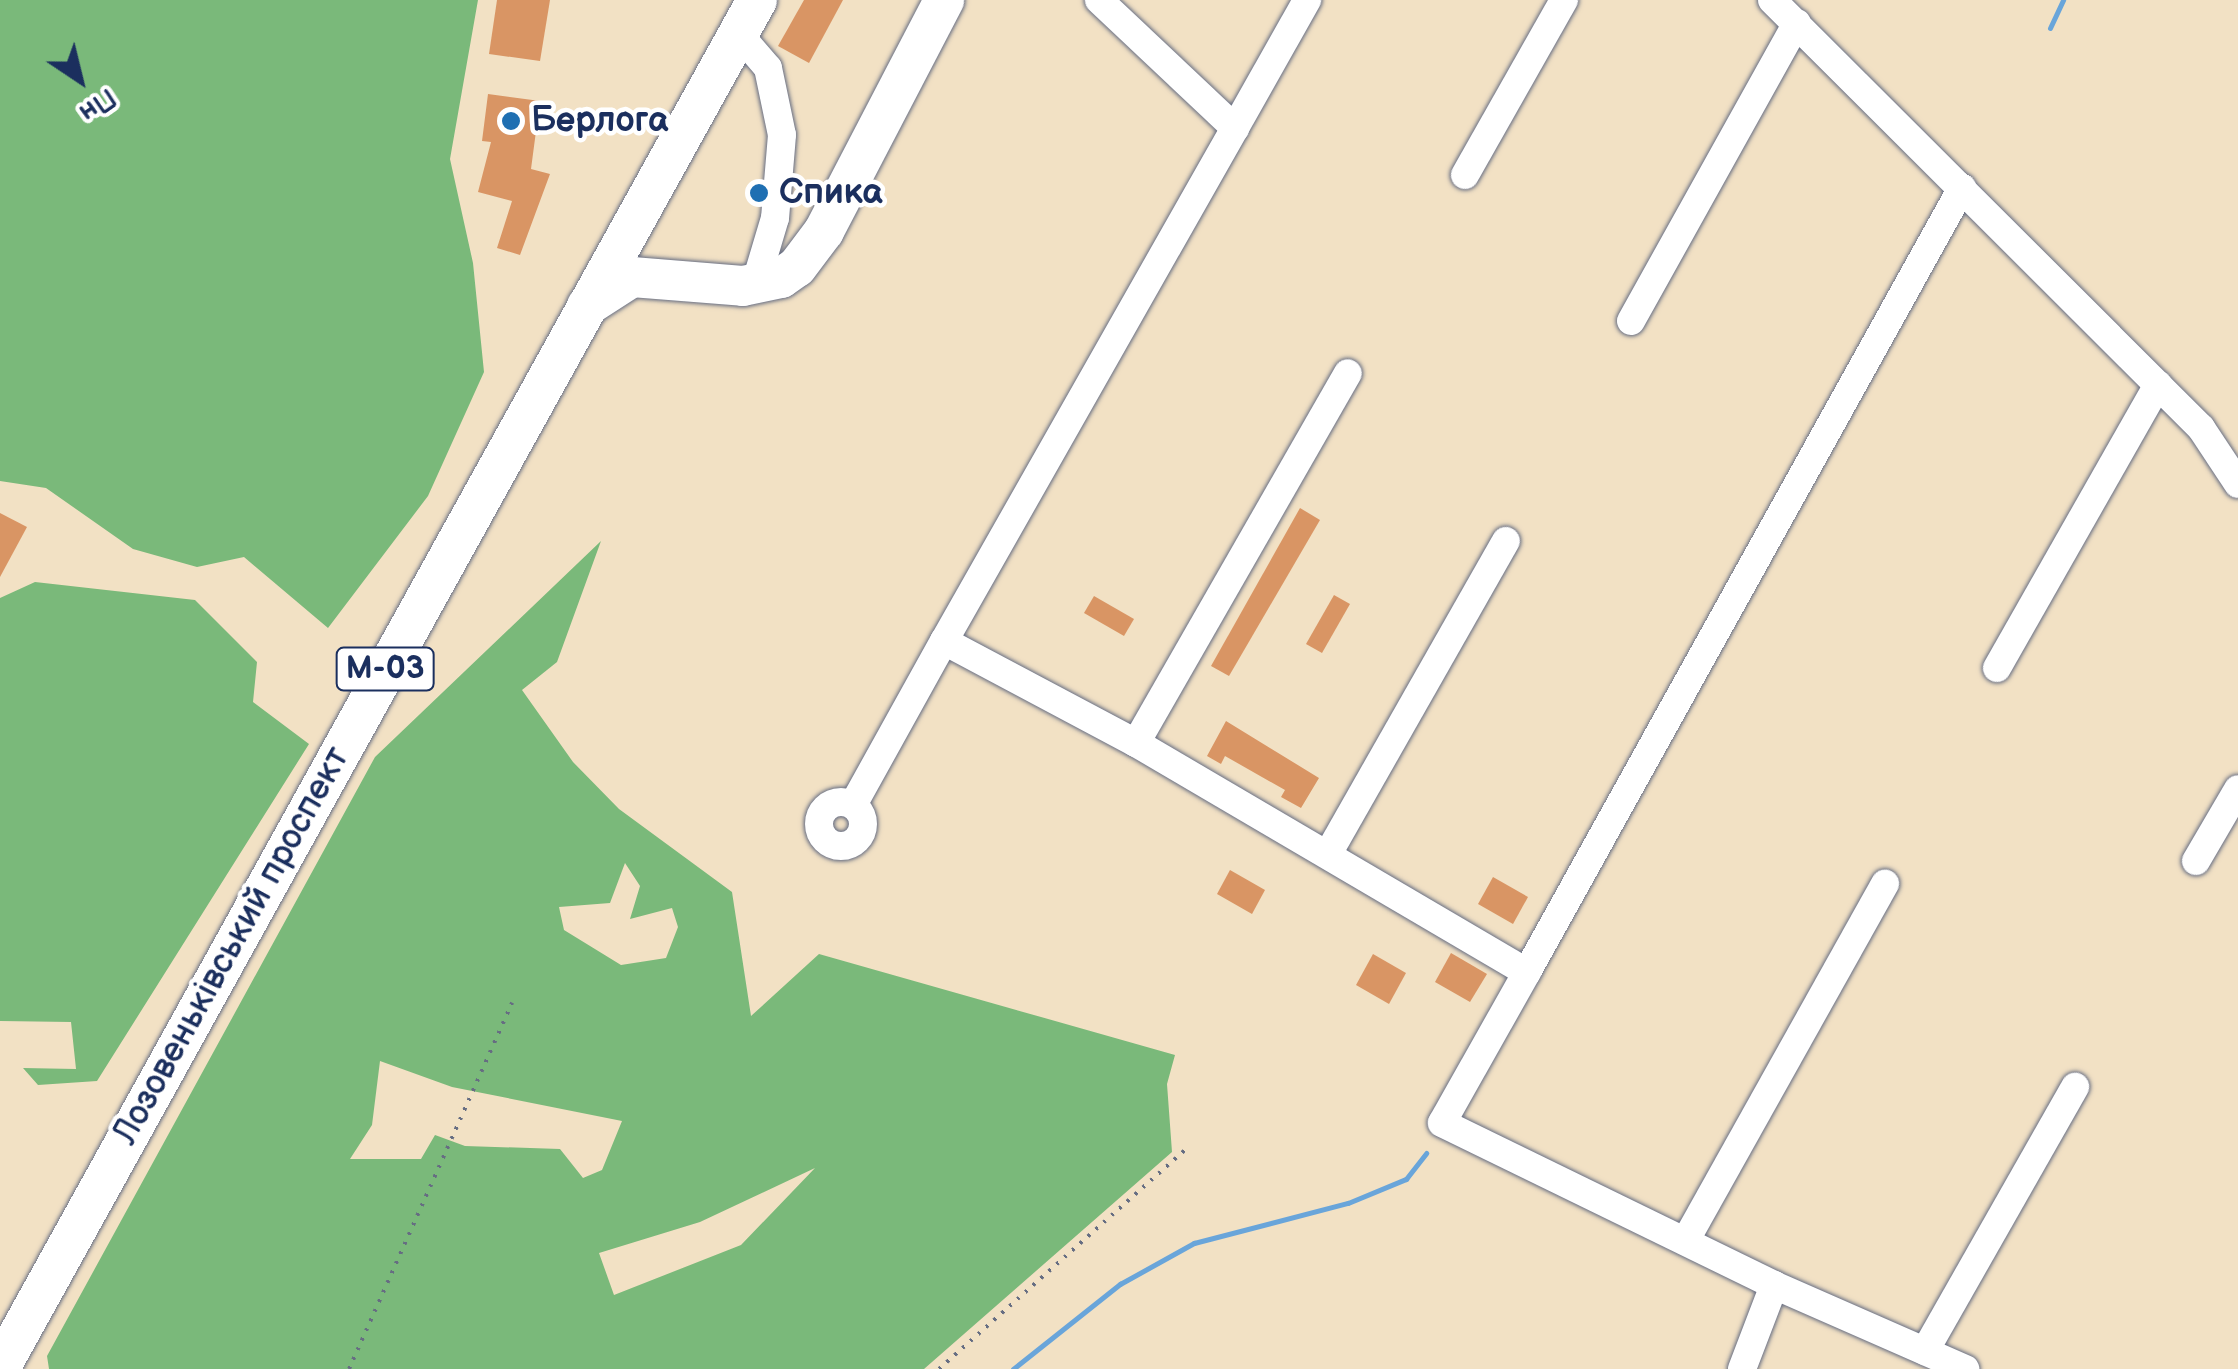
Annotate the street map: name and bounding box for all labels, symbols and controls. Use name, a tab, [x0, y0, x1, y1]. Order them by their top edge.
north arrow	[30, 30, 130, 130]
text: Пн	[73, 81, 122, 129]
place label: Берлога	[531, 100, 668, 142]
marker: Берлога	[500, 110, 522, 132]
place label: Спика	[779, 172, 883, 214]
marker: Спика	[748, 182, 770, 204]
road number: М-03	[335, 642, 435, 696]
street label: Лозовеньківський проспект	[105, 740, 359, 1152]

